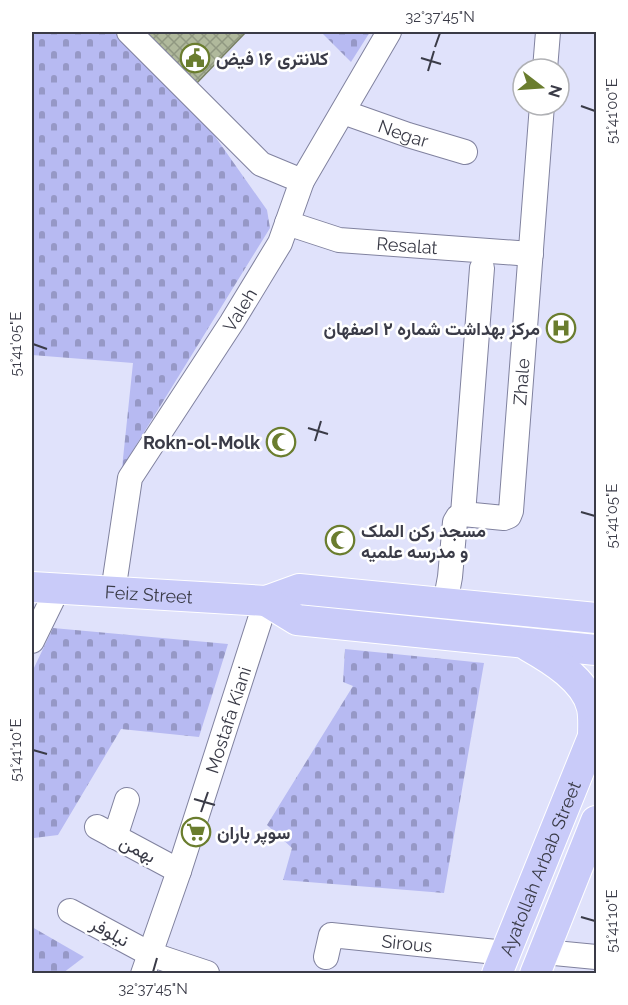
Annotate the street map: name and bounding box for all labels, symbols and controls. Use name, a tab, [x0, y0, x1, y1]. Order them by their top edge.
text: 32°37'45"N	[405, 8, 475, 26]
public building icon: کلانتری ۱۶ فیض	[179, 42, 211, 74]
place label: کلانتری ۱۶ فیض	[216, 48, 328, 70]
north arrow	[511, 57, 571, 117]
text: 51°41'00"E	[603, 78, 621, 144]
text: N	[544, 83, 566, 100]
street label: Negar	[376, 115, 432, 151]
street label: Resalat	[376, 232, 438, 258]
street label: Valeh	[218, 284, 261, 335]
text: 51°41'05"E	[7, 311, 25, 377]
hospital icon: مرکز بهداشت شماره ۲ اصفهان	[545, 312, 577, 344]
place label: مرکز بهداشت شماره ۲ اصفهان	[323, 318, 540, 340]
street label: Zhale	[509, 357, 533, 406]
mosque icon: Rokn-ol-Molk	[265, 426, 297, 458]
place label: Rokn-ol-Molk	[143, 432, 261, 453]
text: 51°41'05"E	[603, 483, 621, 549]
place label: مسجد رکن الملک و مدرسه علمیه	[361, 520, 486, 563]
mosque icon: مسجد رکن الملک و مدرسه علمیه	[324, 524, 356, 556]
street label: Feiz Street	[104, 581, 193, 607]
street label: Mostafa Kiani	[201, 664, 255, 776]
text: 51°41'10"E	[7, 718, 25, 782]
street label: Ayatollah Arbab Street	[495, 778, 584, 959]
supermarket icon: سوپر باران	[180, 816, 212, 848]
place label: سوپر باران	[217, 822, 290, 845]
street label: بهمن	[116, 831, 160, 868]
text: 51°41'10"E	[603, 889, 621, 953]
street label: نیلوفر	[86, 912, 133, 952]
street label: Sirous	[381, 930, 434, 956]
text: 32°37'45"N	[118, 980, 188, 998]

